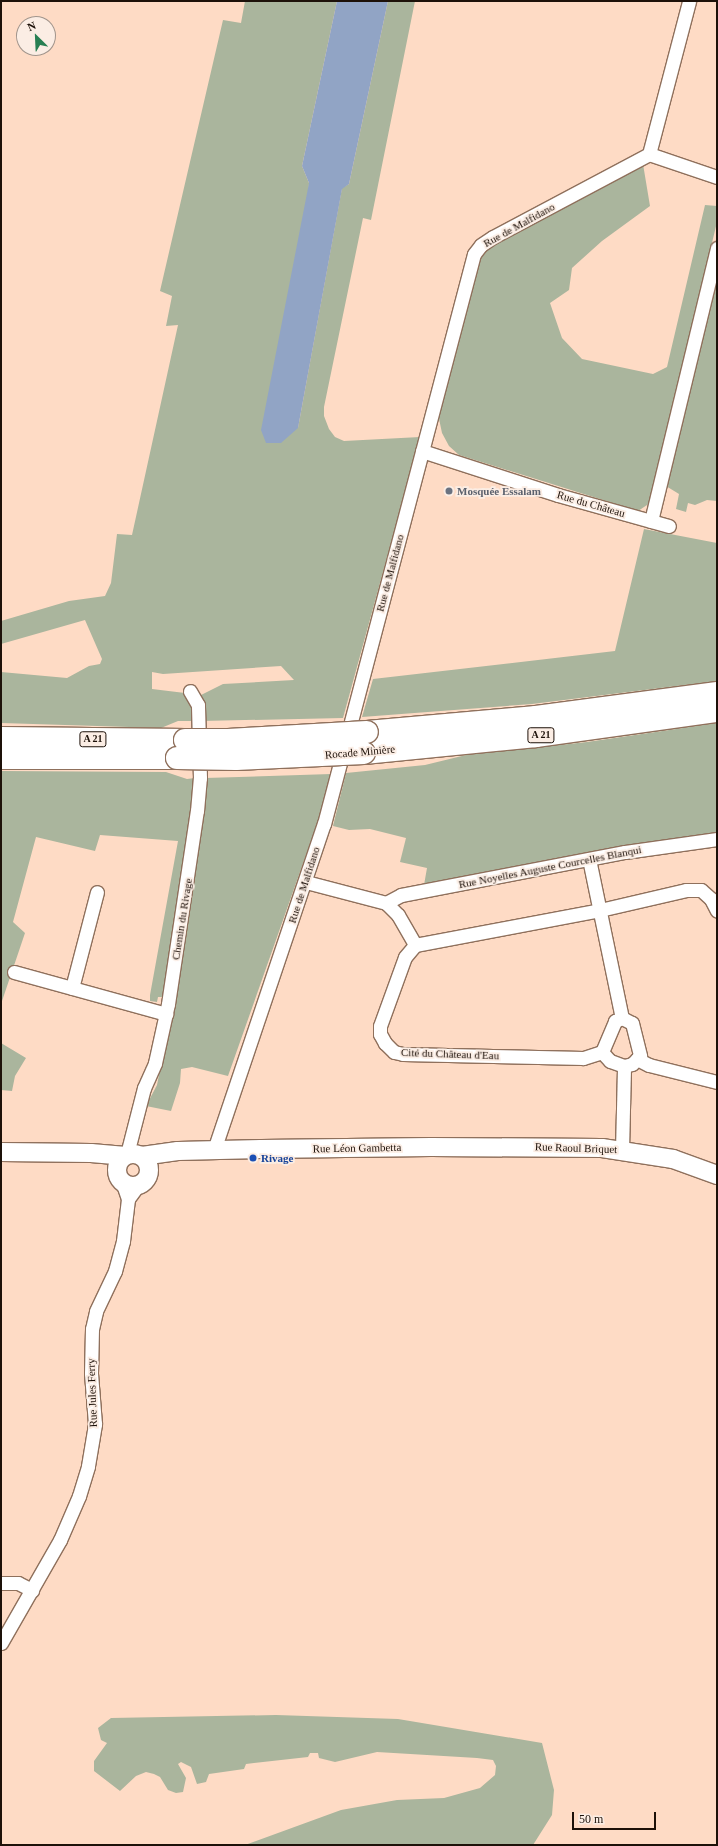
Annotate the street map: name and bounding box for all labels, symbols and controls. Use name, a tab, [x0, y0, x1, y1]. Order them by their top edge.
north arrow	[16, 16, 56, 56]
text: N	[25, 19, 38, 33]
street label: Rue de Malfidano	[481, 200, 557, 250]
place label: Mosquée Essalam	[457, 484, 541, 498]
marker: Mosquée Essalam	[444, 486, 454, 496]
street label: Rue du Château	[555, 488, 627, 520]
street label: Rue de Malfidano	[373, 533, 407, 613]
road number: A 21	[527, 727, 555, 743]
road number: A 21	[79, 731, 107, 747]
street label: Rocade Minière	[324, 742, 396, 762]
street label: Rue Noyelles Auguste Courcelles Blanqui	[457, 843, 643, 891]
street label: Rue de Malfidano	[285, 845, 323, 925]
street label: Chemin du Rivage	[169, 877, 195, 961]
street label: Cité du Château d'Eau	[401, 1046, 499, 1062]
street label: Rue Raoul Briquet	[535, 1140, 617, 1156]
street label: Rue Léon Gambetta	[313, 1141, 401, 1155]
place label: Rivage	[261, 1151, 293, 1165]
marker: Rivage	[248, 1153, 258, 1163]
street label: Rue Jules Ferry	[84, 1358, 100, 1428]
scale bar	[574, 1804, 658, 1830]
text: 50 m	[579, 1812, 603, 1826]

